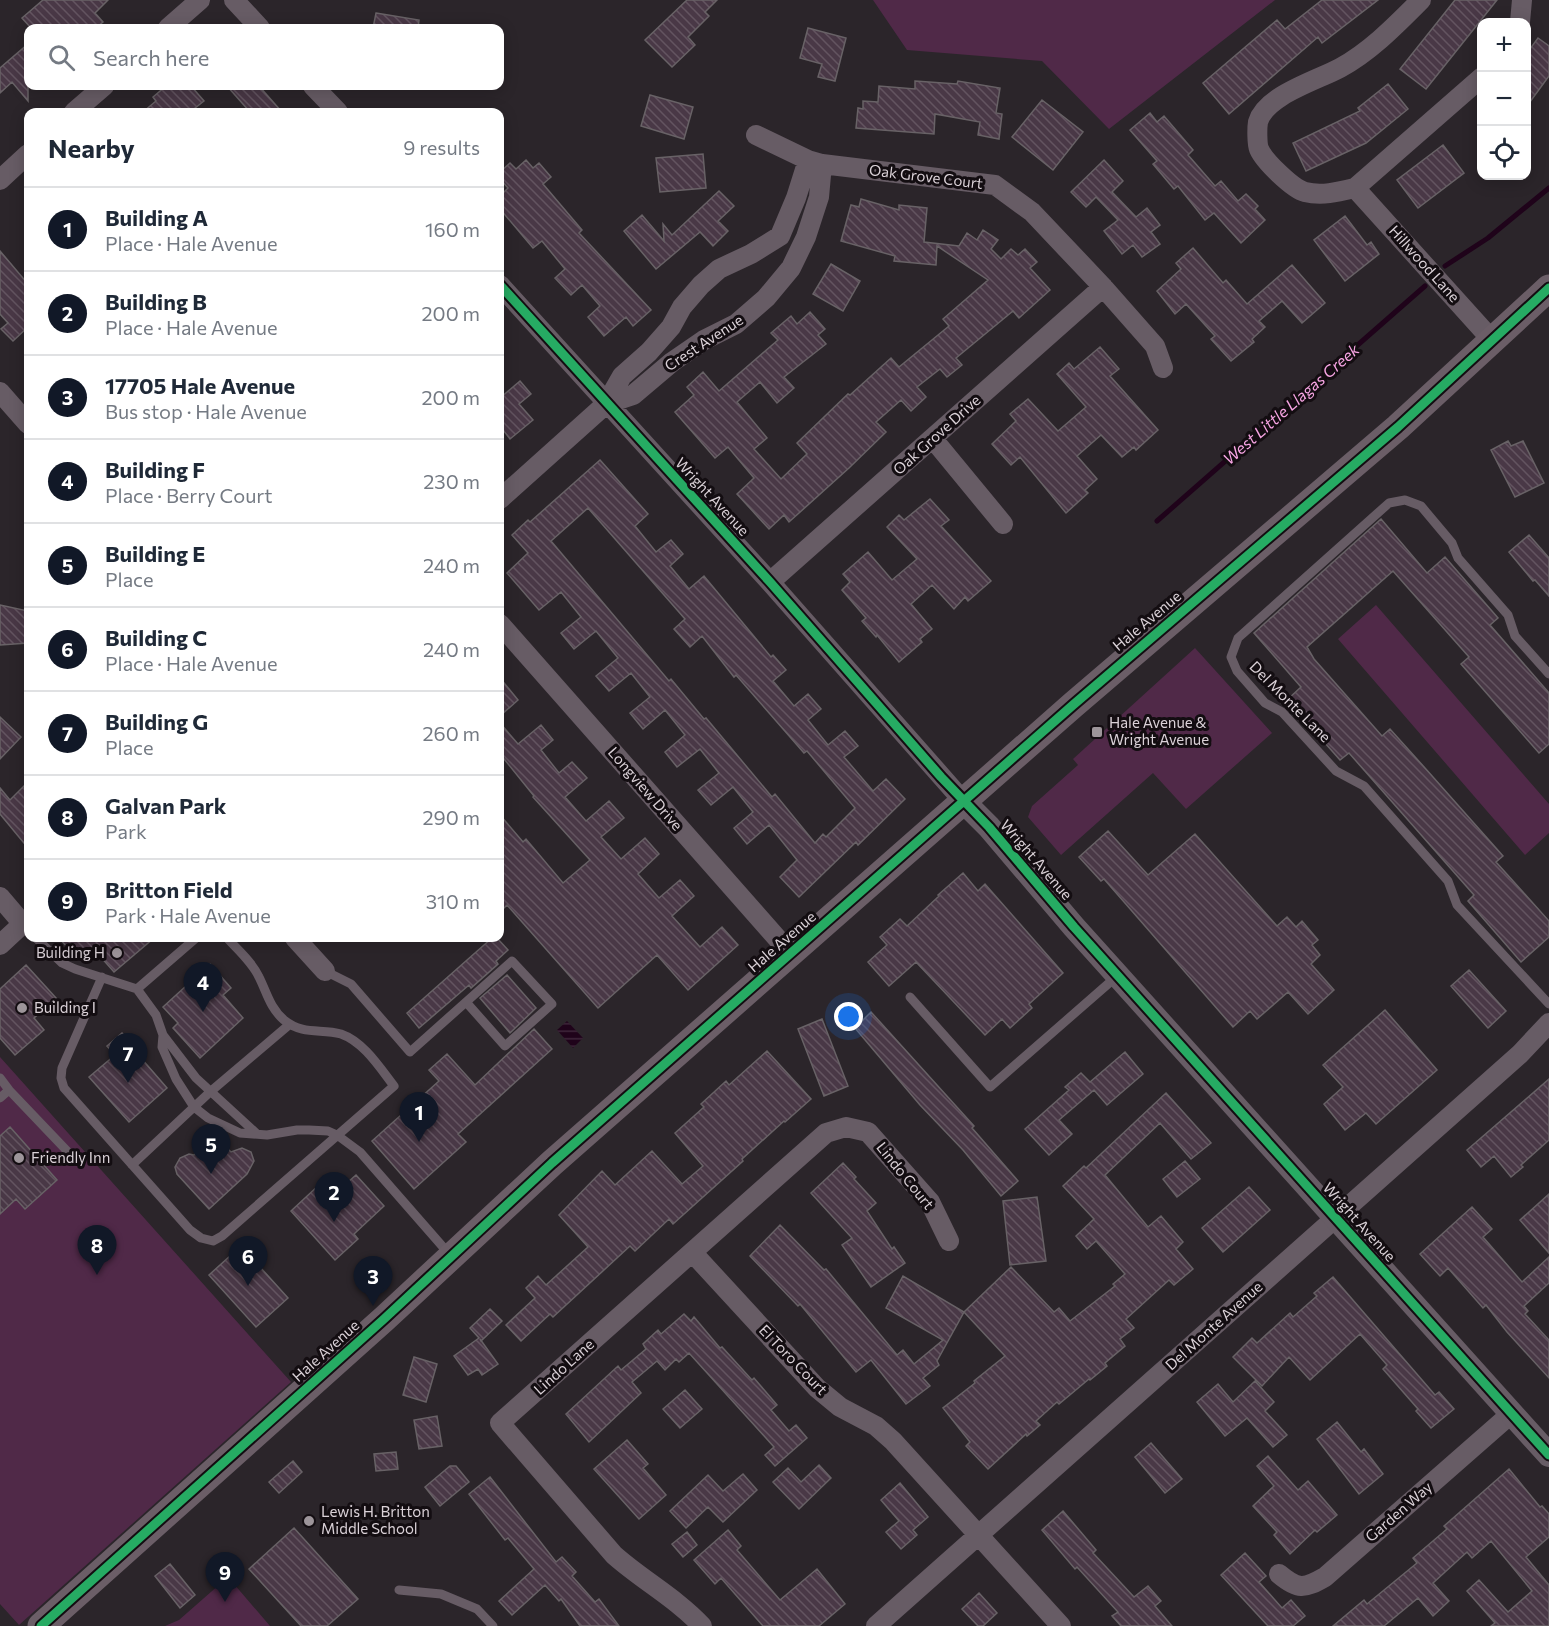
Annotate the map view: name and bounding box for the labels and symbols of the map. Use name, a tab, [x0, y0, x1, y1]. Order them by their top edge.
street label: Oak Grove Court	[868, 160, 984, 192]
street label: Hillwood Lane	[1386, 221, 1464, 305]
street label: Crest Avenue	[661, 310, 746, 374]
water label: West Little Llagas Creek	[1219, 339, 1363, 468]
street label: Oak Grove Drive	[889, 390, 984, 478]
street label: Wright Avenue	[672, 454, 754, 539]
street label: Hale Avenue	[1109, 586, 1184, 654]
street label: Del Monte Lane	[1246, 657, 1335, 746]
place label: Hale Avenue & Wright Avenue	[1109, 713, 1209, 748]
marker: Hale Avenue & Wright Avenue	[1090, 725, 1104, 739]
street label: Longview Drive	[605, 743, 687, 834]
street label: Wright Avenue	[997, 816, 1076, 903]
street label: Hale Avenue	[744, 907, 819, 975]
place label: Building H	[36, 943, 105, 961]
marker: Building H	[110, 946, 124, 960]
pin: 4	[184, 962, 222, 1012]
place label: Building I	[34, 998, 96, 1016]
marker: Building I	[15, 1001, 29, 1015]
your location	[834, 1002, 863, 1031]
pin: 7	[108, 1034, 148, 1083]
pin: 1	[400, 1092, 438, 1142]
pin: 5	[192, 1124, 230, 1174]
street label: Lindo Court	[873, 1138, 938, 1213]
place label: Friendly Inn	[31, 1148, 110, 1166]
marker: Friendly Inn	[12, 1151, 26, 1165]
pin: 2	[314, 1172, 354, 1222]
street label: Wright Avenue	[1320, 1178, 1400, 1265]
pin: 8	[78, 1226, 116, 1275]
pin: 6	[228, 1236, 268, 1286]
pin: 3	[354, 1256, 392, 1306]
street label: Del Monte Avenue	[1161, 1277, 1266, 1374]
street label: Hale Avenue	[288, 1316, 363, 1385]
street label: El Toro Court	[756, 1321, 832, 1398]
street label: Lindo Lane	[530, 1335, 597, 1398]
street label: Garden Way	[1361, 1477, 1436, 1545]
place label: Lewis H. Britton Middle School	[321, 1502, 430, 1537]
marker: Lewis H. Britton Middle School	[302, 1514, 316, 1528]
pin: 9	[206, 1552, 244, 1602]

